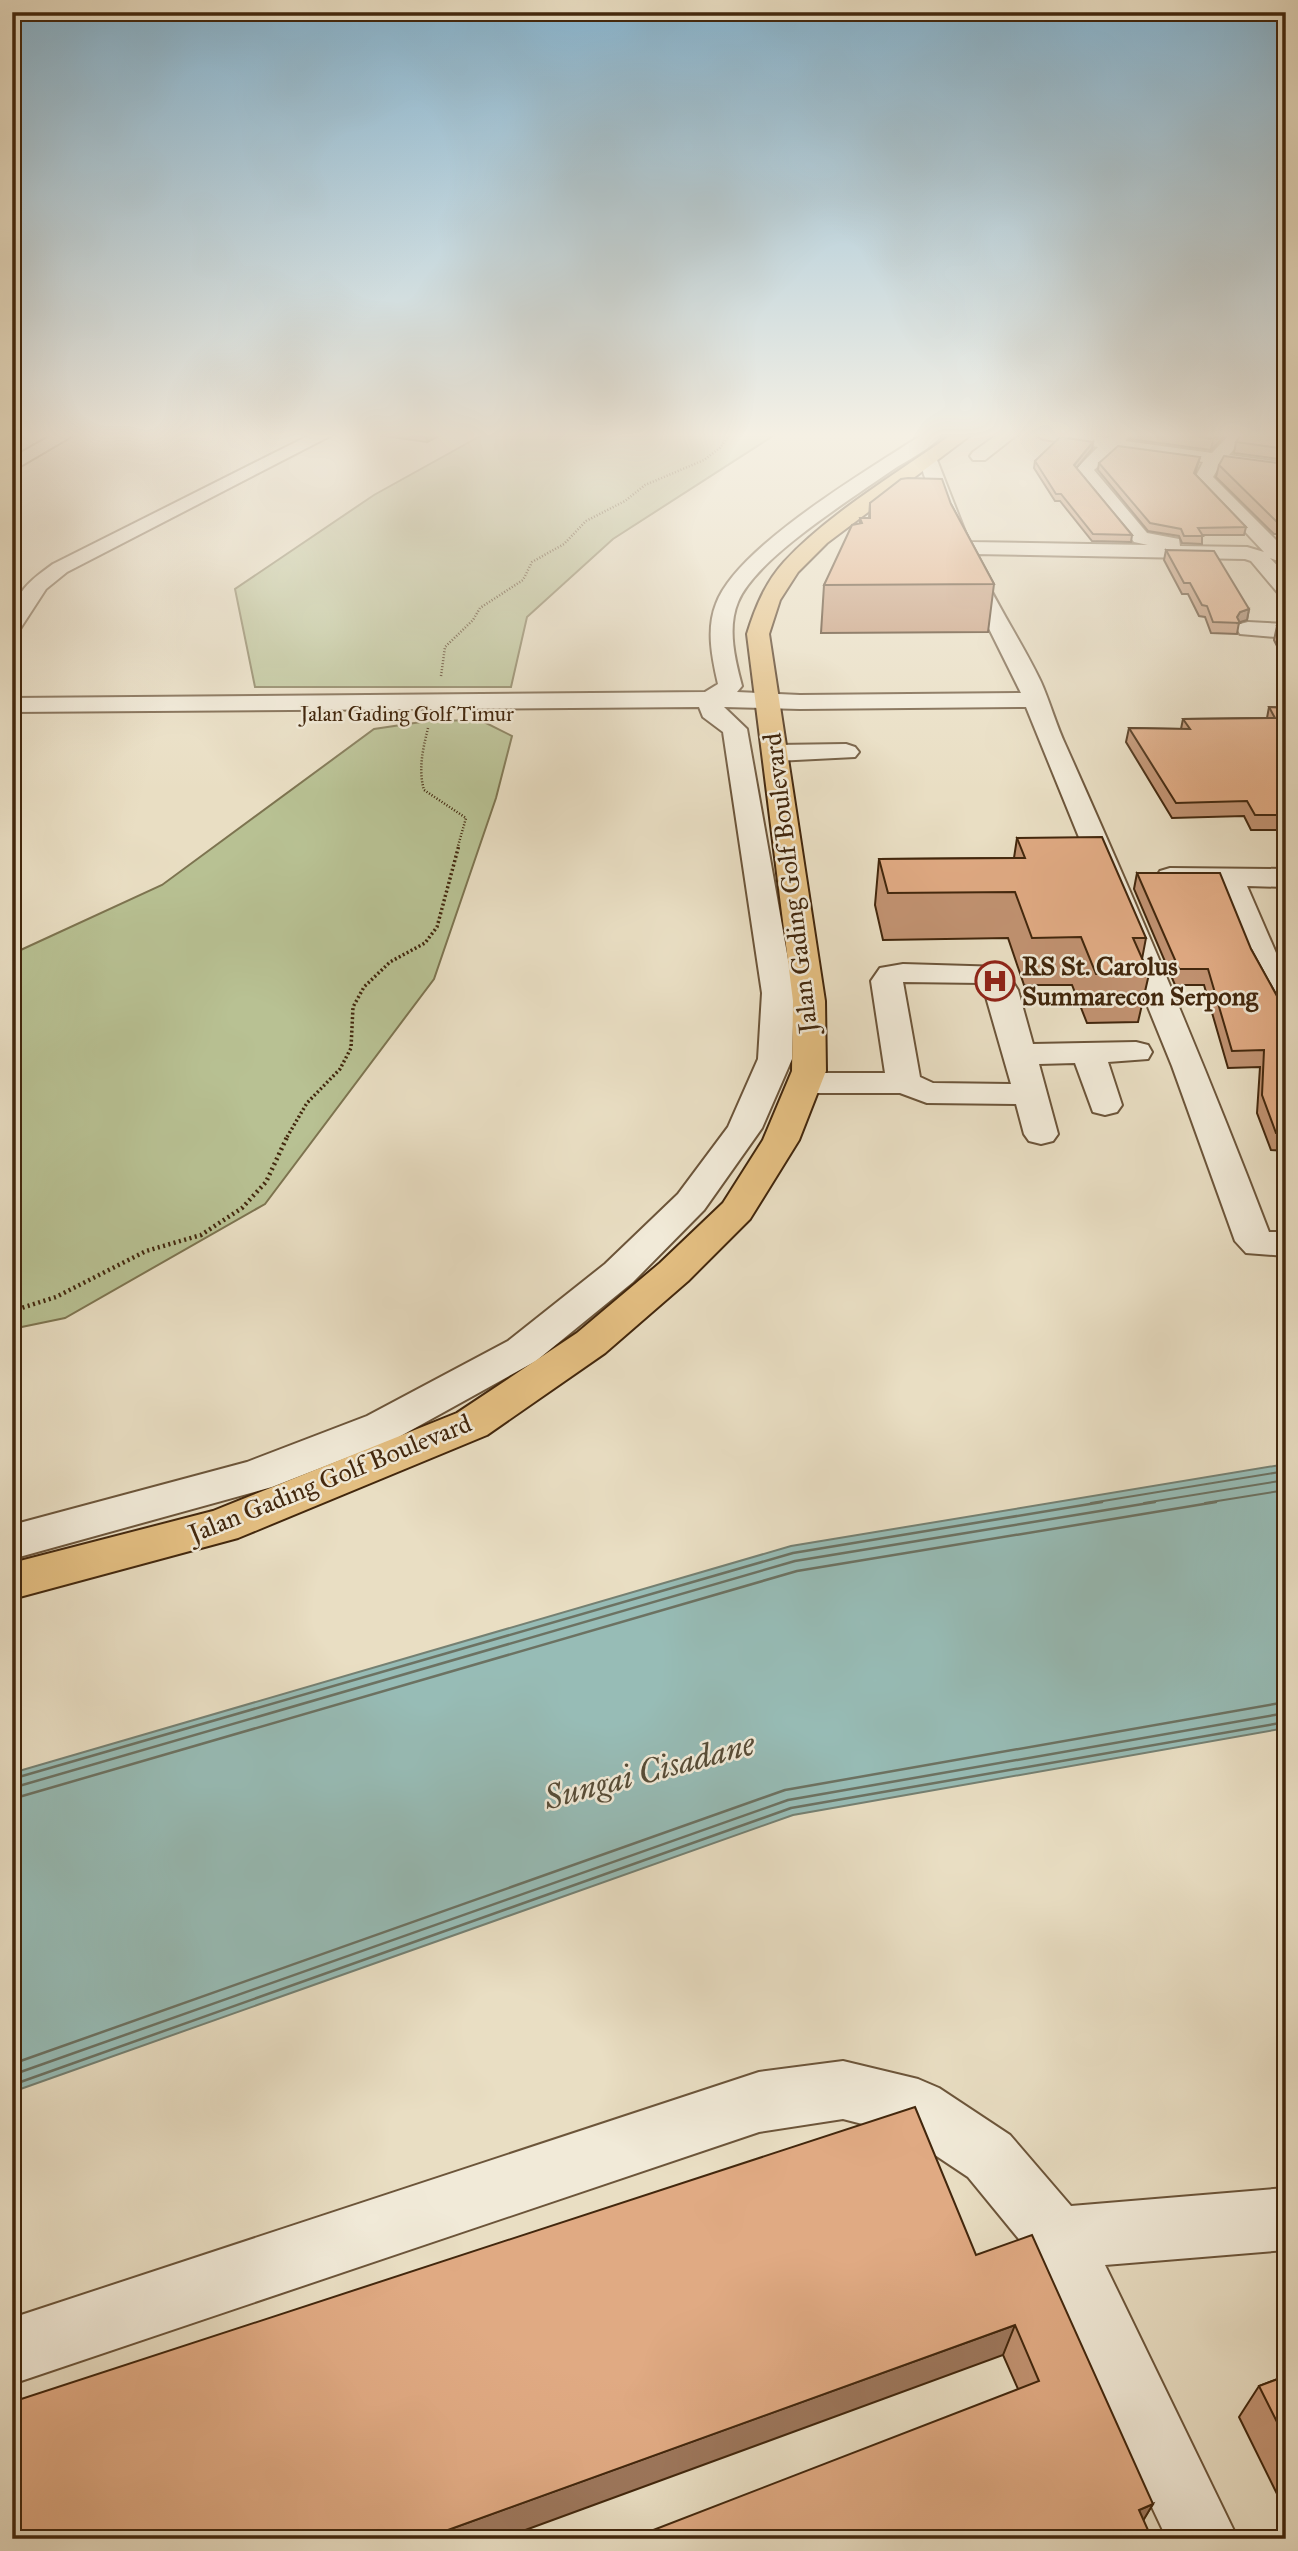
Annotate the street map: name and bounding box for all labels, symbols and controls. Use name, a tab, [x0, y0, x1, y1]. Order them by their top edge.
street label: Jalan Gading Golf Timur	[298, 701, 514, 727]
street label: Jalan Gading Golf Boulevard	[756, 731, 825, 1038]
place label: RS St. Carolus Summarecon Serpong	[1022, 950, 1259, 1013]
hospital icon: RS St. Carolus Summarecon Serpong	[974, 960, 1016, 1002]
street label: Jalan Gading Golf Boulevard	[181, 1407, 476, 1551]
water label: Sungai Cisadane	[539, 1723, 760, 1819]

